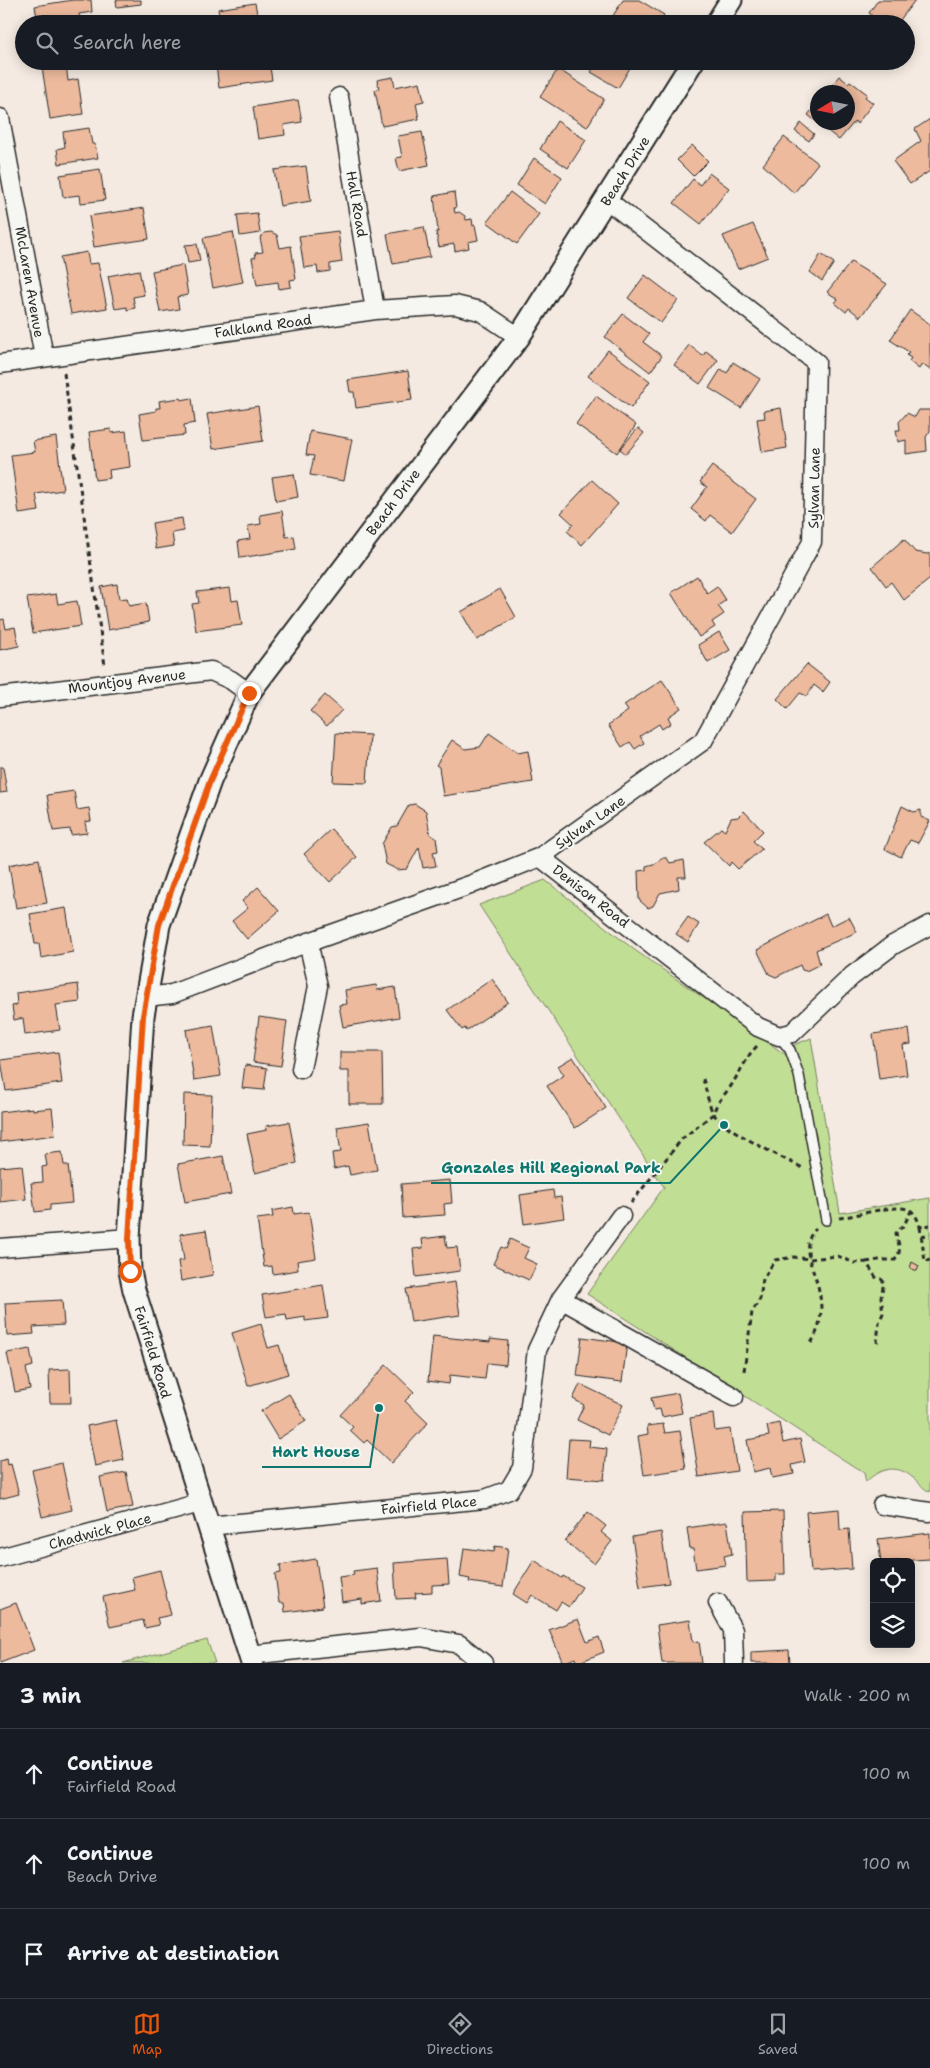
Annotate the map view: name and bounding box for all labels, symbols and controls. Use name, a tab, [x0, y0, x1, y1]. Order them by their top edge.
search box	[15, 15, 915, 70]
icon: search	[33, 29, 61, 57]
text: Search here	[73, 30, 182, 55]
north arrow	[810, 85, 855, 130]
street label: Beach Drive	[596, 133, 654, 209]
street label: Hall Road	[342, 169, 372, 239]
street label: McLaren Avenue	[11, 225, 49, 339]
street label: Falkland Road	[213, 310, 313, 342]
street label: Sylvan Lane	[804, 447, 824, 529]
street label: Beach Drive	[362, 465, 424, 539]
street label: Mountjoy Avenue	[67, 665, 187, 697]
route end	[238, 682, 261, 705]
street label: Sylvan Lane	[552, 791, 629, 853]
street label: Denison Road	[549, 860, 633, 932]
callout: Gonzales Hill Regional Park	[431, 1153, 670, 1183]
text: Gonzales Hill Regional Park	[441, 1158, 661, 1178]
route start	[119, 1260, 142, 1283]
street label: Fairfield Road	[130, 1304, 176, 1400]
callout: Hart House	[262, 1437, 370, 1467]
text: Hart House	[272, 1442, 360, 1462]
street label: Fairfield Place	[380, 1492, 478, 1518]
street label: Chadwick Place	[47, 1509, 153, 1553]
map controls	[870, 1558, 915, 1648]
button: locate	[870, 1558, 915, 1603]
button: layers	[870, 1603, 915, 1648]
text: 3 min	[20, 1682, 81, 1710]
text: Walk · 200 m	[804, 1685, 910, 1706]
text: Continue	[67, 1751, 153, 1776]
icon: ahead	[20, 1760, 48, 1788]
text: 100 m	[862, 1763, 910, 1784]
text: Fairfield Road	[67, 1776, 176, 1797]
text: Continue	[67, 1841, 153, 1866]
icon: ahead	[20, 1850, 48, 1878]
text: 100 m	[862, 1853, 910, 1874]
text: Beach Drive	[67, 1866, 158, 1887]
icon: arrive	[20, 1940, 48, 1968]
text: Arrive at destination	[67, 1941, 279, 1966]
tab: Map	[132, 2010, 162, 2058]
tab: Directions	[427, 2010, 494, 2058]
tab: Saved	[758, 2010, 798, 2058]

